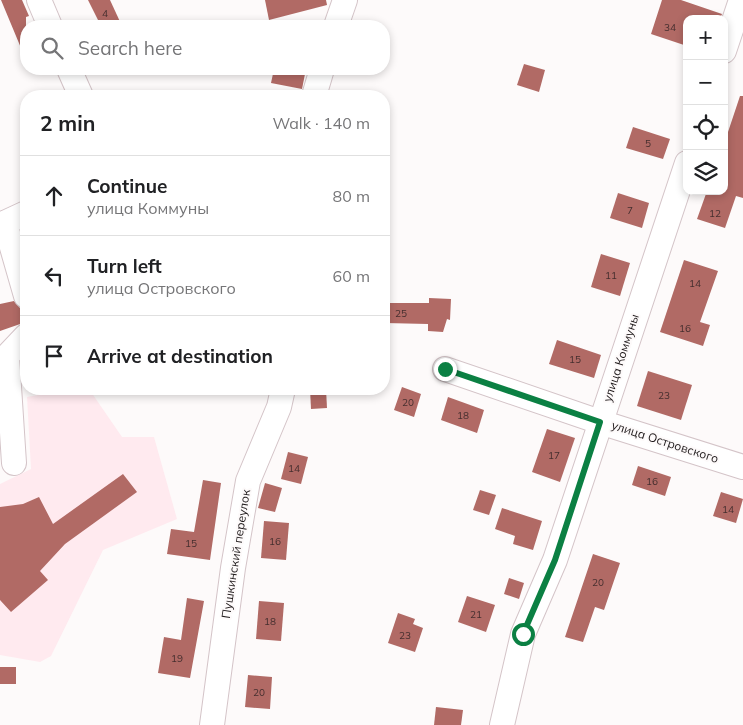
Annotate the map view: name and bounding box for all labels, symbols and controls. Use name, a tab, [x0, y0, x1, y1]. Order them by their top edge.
house number: 4	[102, 7, 108, 20]
map controls	[683, 15, 728, 195]
button: +	[683, 15, 728, 60]
search box	[20, 20, 390, 75]
house number: 34	[664, 21, 676, 34]
icon: search	[38, 34, 66, 62]
text: Search here	[78, 36, 182, 60]
button: −	[683, 60, 728, 105]
button: locate	[683, 105, 728, 150]
text: 2 min	[40, 110, 95, 136]
text: Walk · 140 m	[272, 113, 370, 133]
house number: 5	[645, 137, 651, 150]
button: layers	[683, 150, 728, 195]
text: Continue	[87, 174, 167, 198]
icon: ahead	[40, 182, 68, 210]
text: 80 m	[333, 186, 370, 206]
text: улица Коммуны	[87, 198, 209, 218]
house number: 7	[627, 204, 633, 217]
house number: 12	[709, 207, 721, 220]
text: Turn left	[87, 254, 162, 278]
icon: left	[40, 262, 68, 290]
text: 60 m	[333, 266, 370, 286]
house number: 11	[605, 269, 617, 282]
house number: 14	[689, 277, 701, 290]
text: улица Островского	[87, 278, 236, 298]
house number: 25	[395, 307, 407, 320]
street label: улица Коммуны	[599, 312, 642, 404]
house number: 16	[679, 322, 691, 335]
icon: arrive	[40, 342, 68, 370]
text: Arrive at destination	[87, 344, 273, 368]
house number: 15	[569, 353, 581, 366]
route end	[434, 358, 457, 381]
house number: 23	[658, 389, 670, 402]
house number: 20	[402, 396, 414, 409]
house number: 18	[457, 409, 469, 422]
street label: улица Островского	[610, 417, 721, 466]
house number: 17	[548, 449, 560, 462]
house number: 14	[288, 462, 300, 475]
house number: 16	[646, 475, 658, 488]
street label: Пушкинский переулок	[218, 488, 253, 620]
house number: 14	[722, 503, 734, 516]
house number: 16	[269, 535, 281, 548]
house number: 15	[185, 537, 197, 550]
house number: 20	[592, 576, 604, 589]
house number: 21	[470, 608, 482, 621]
house number: 18	[264, 615, 276, 628]
route start	[512, 623, 535, 646]
house number: 23	[399, 629, 411, 642]
house number: 19	[171, 652, 183, 665]
house number: 20	[253, 686, 265, 699]

